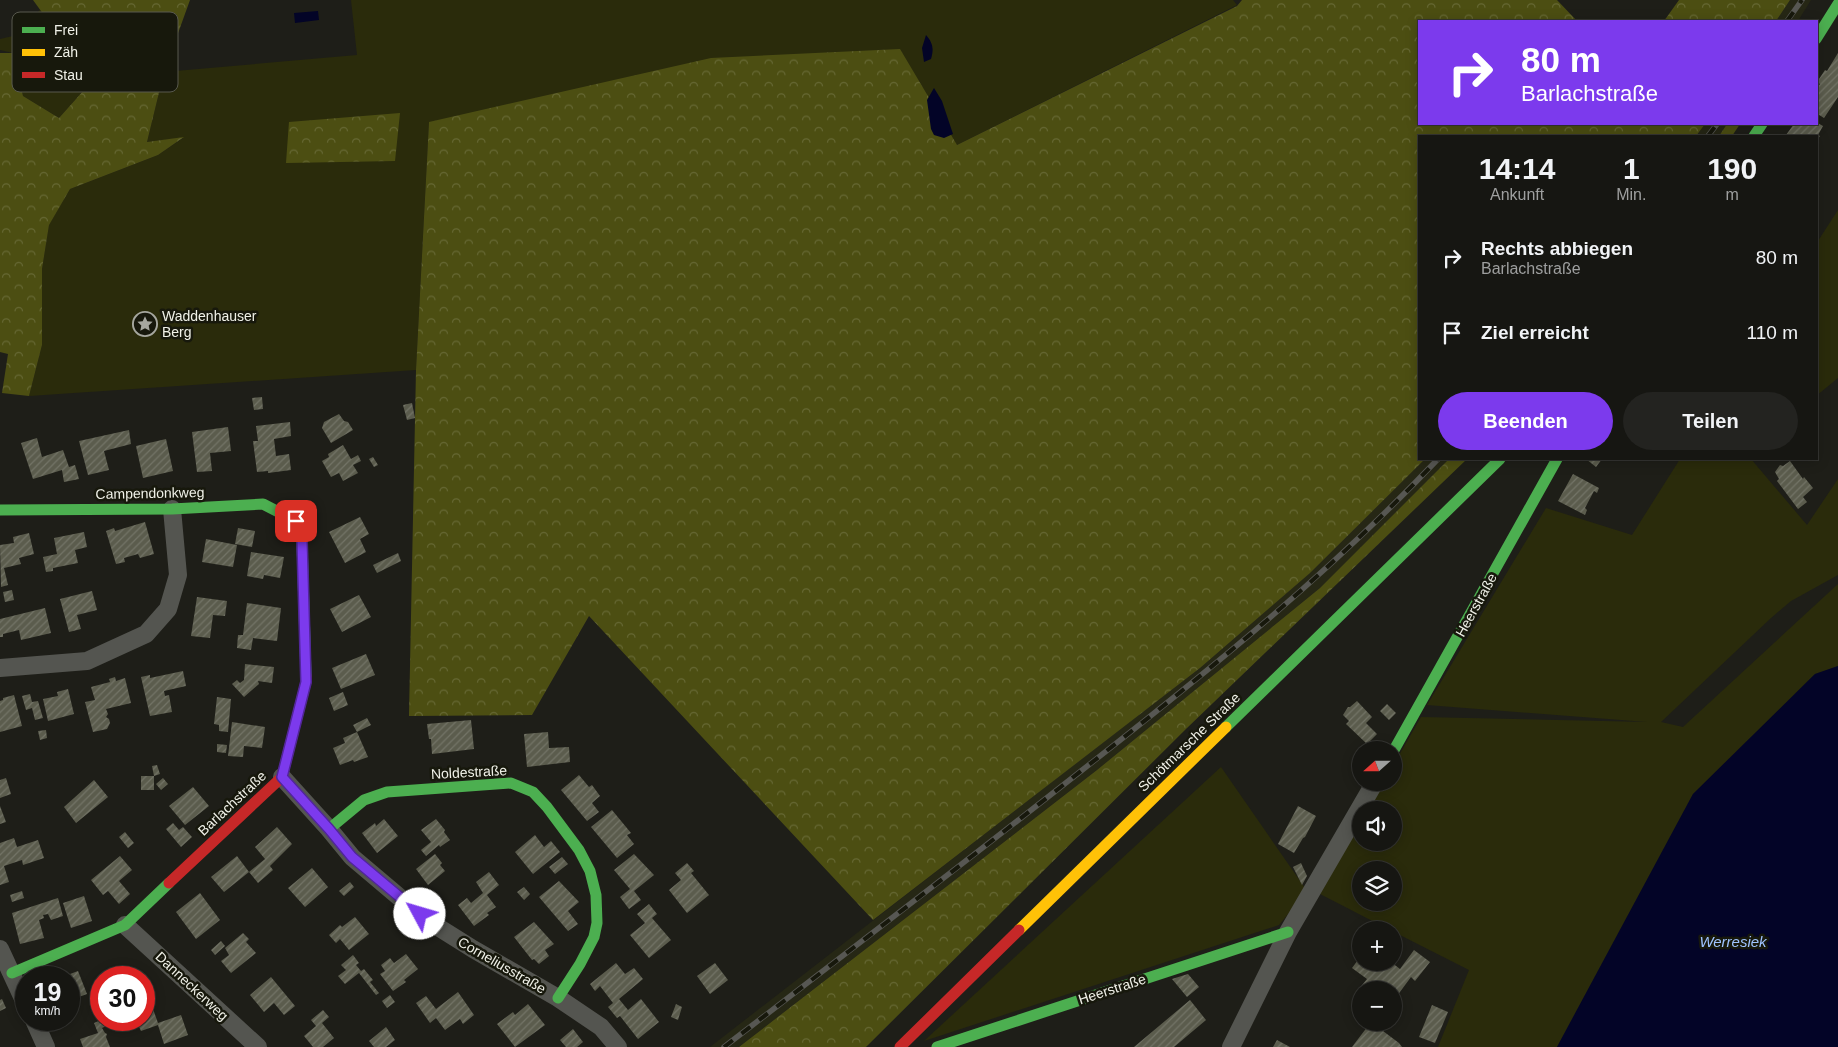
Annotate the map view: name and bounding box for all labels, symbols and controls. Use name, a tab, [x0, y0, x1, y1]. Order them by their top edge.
legend	[12, 12, 178, 92]
text: Frei	[54, 22, 78, 38]
icon: right	[1438, 40, 1503, 105]
text: 80 m	[1521, 40, 1601, 79]
text: Zäh	[54, 44, 78, 60]
text: Stau	[54, 67, 83, 83]
text: Barlachstraße	[1521, 81, 1658, 106]
text: 14:14	[1479, 152, 1555, 185]
text: 1	[1623, 152, 1640, 185]
text: 190	[1707, 152, 1757, 185]
text: Ankunft	[1490, 186, 1544, 203]
text: Min.	[1616, 186, 1646, 203]
text: m	[1726, 186, 1739, 203]
text: Rechts abbiegen	[1481, 238, 1633, 259]
icon: right	[1438, 244, 1466, 272]
text: 80 m	[1756, 247, 1798, 268]
text: Barlachstraße	[1481, 260, 1581, 277]
place label: Waddenhauser Berg	[162, 308, 257, 340]
place icon: Waddenhauser Berg	[132, 311, 158, 337]
icon: arrive	[1438, 319, 1466, 347]
text: Ziel erreicht	[1481, 322, 1589, 343]
text: 110 m	[1747, 322, 1798, 343]
button: Beenden	[1438, 392, 1613, 450]
button: Teilen	[1623, 392, 1798, 450]
street label: Campendonkweg	[95, 484, 205, 502]
pin	[275, 500, 317, 542]
icon: arrive	[282, 507, 310, 535]
street label: Heerstraße	[1452, 570, 1500, 640]
street label: Schötmarsche Straße	[1135, 689, 1243, 795]
north arrow	[1352, 741, 1402, 791]
map controls	[1352, 741, 1402, 1031]
street label: Noldestraße	[431, 762, 508, 782]
street label: Barlachstraße	[195, 767, 269, 839]
button: sound	[1352, 801, 1402, 851]
button: layers	[1352, 861, 1402, 911]
position arrow	[393, 887, 445, 939]
button: +	[1352, 921, 1402, 971]
street label: Corneliusstraße	[455, 933, 549, 997]
water label: Werresiek	[1699, 933, 1768, 950]
street label: Danneckerweg	[152, 948, 232, 1024]
speed limit sign: 30	[90, 966, 155, 1031]
street label: Heerstraße	[1076, 971, 1148, 1007]
text: 19	[34, 978, 61, 1006]
button: −	[1352, 981, 1402, 1031]
text: km/h	[34, 1004, 61, 1018]

